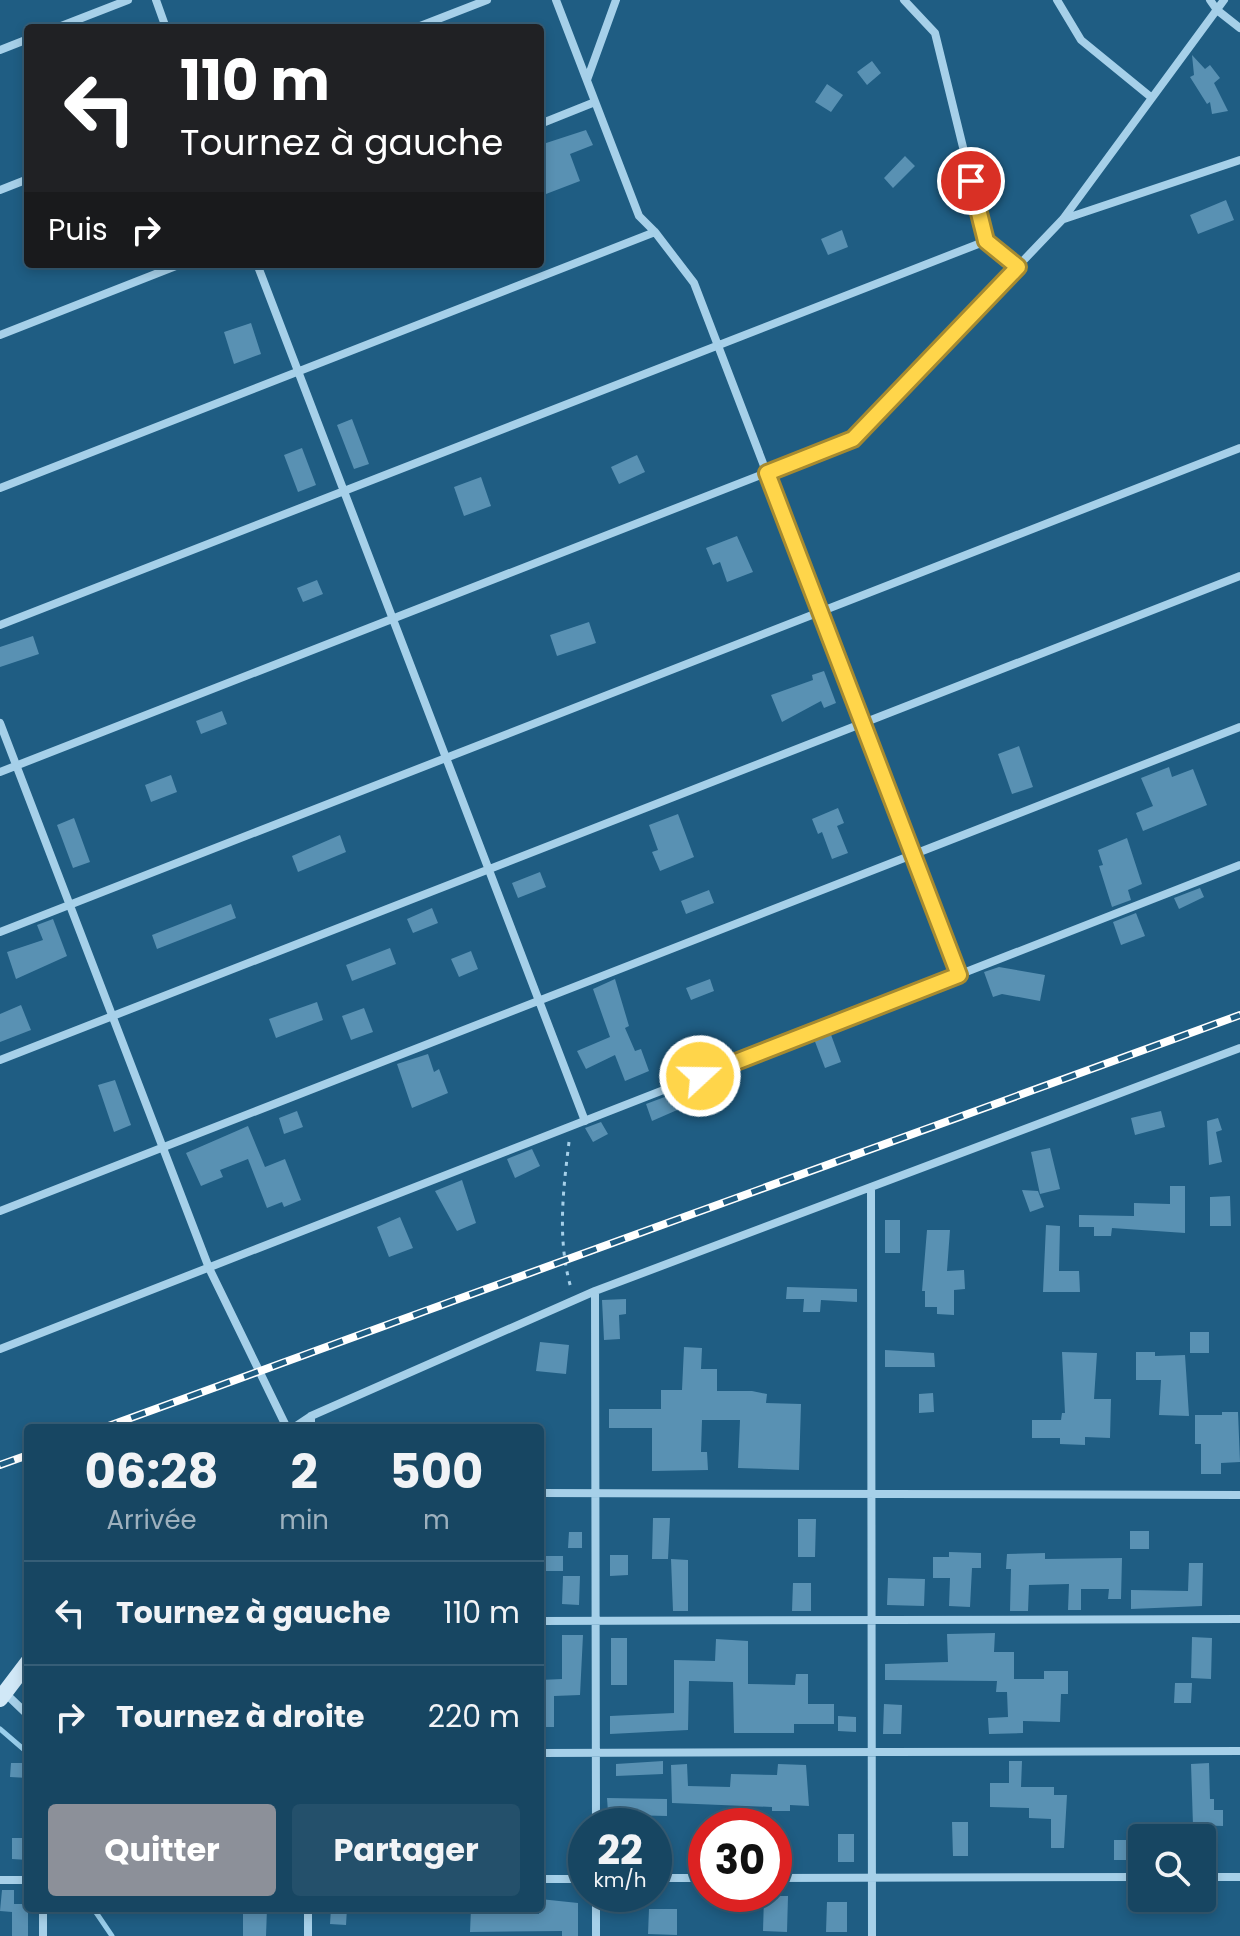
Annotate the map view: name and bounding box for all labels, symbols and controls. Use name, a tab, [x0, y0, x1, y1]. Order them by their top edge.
text: 110 m	[180, 41, 330, 120]
icon: left	[48, 56, 152, 160]
text: Tournez à gauche	[180, 117, 503, 168]
pin	[937, 147, 1005, 215]
icon: arrive	[949, 159, 993, 203]
text: Puis	[48, 208, 108, 251]
icon: right	[124, 208, 168, 252]
position arrow	[658, 1034, 742, 1118]
text: 06:28	[85, 1438, 219, 1505]
text: 2	[290, 1438, 318, 1505]
text: 500	[390, 1438, 483, 1505]
text: Arrivée	[107, 1502, 197, 1538]
text: min	[279, 1502, 329, 1538]
text: m	[423, 1502, 450, 1538]
icon: left	[48, 1591, 92, 1635]
text: Tournez à gauche	[116, 1591, 390, 1634]
text: 110 m	[443, 1591, 520, 1634]
icon: right	[48, 1695, 92, 1739]
text: Tournez à droite	[116, 1695, 364, 1738]
text: 220 m	[428, 1695, 520, 1738]
button: Quitter	[48, 1804, 276, 1896]
button: Partager	[292, 1804, 520, 1896]
speed limit sign: 30	[688, 1808, 792, 1912]
text: 22	[597, 1822, 643, 1878]
map controls	[1128, 1824, 1216, 1912]
button: search	[1128, 1824, 1216, 1912]
text: km/h	[593, 1866, 647, 1894]

